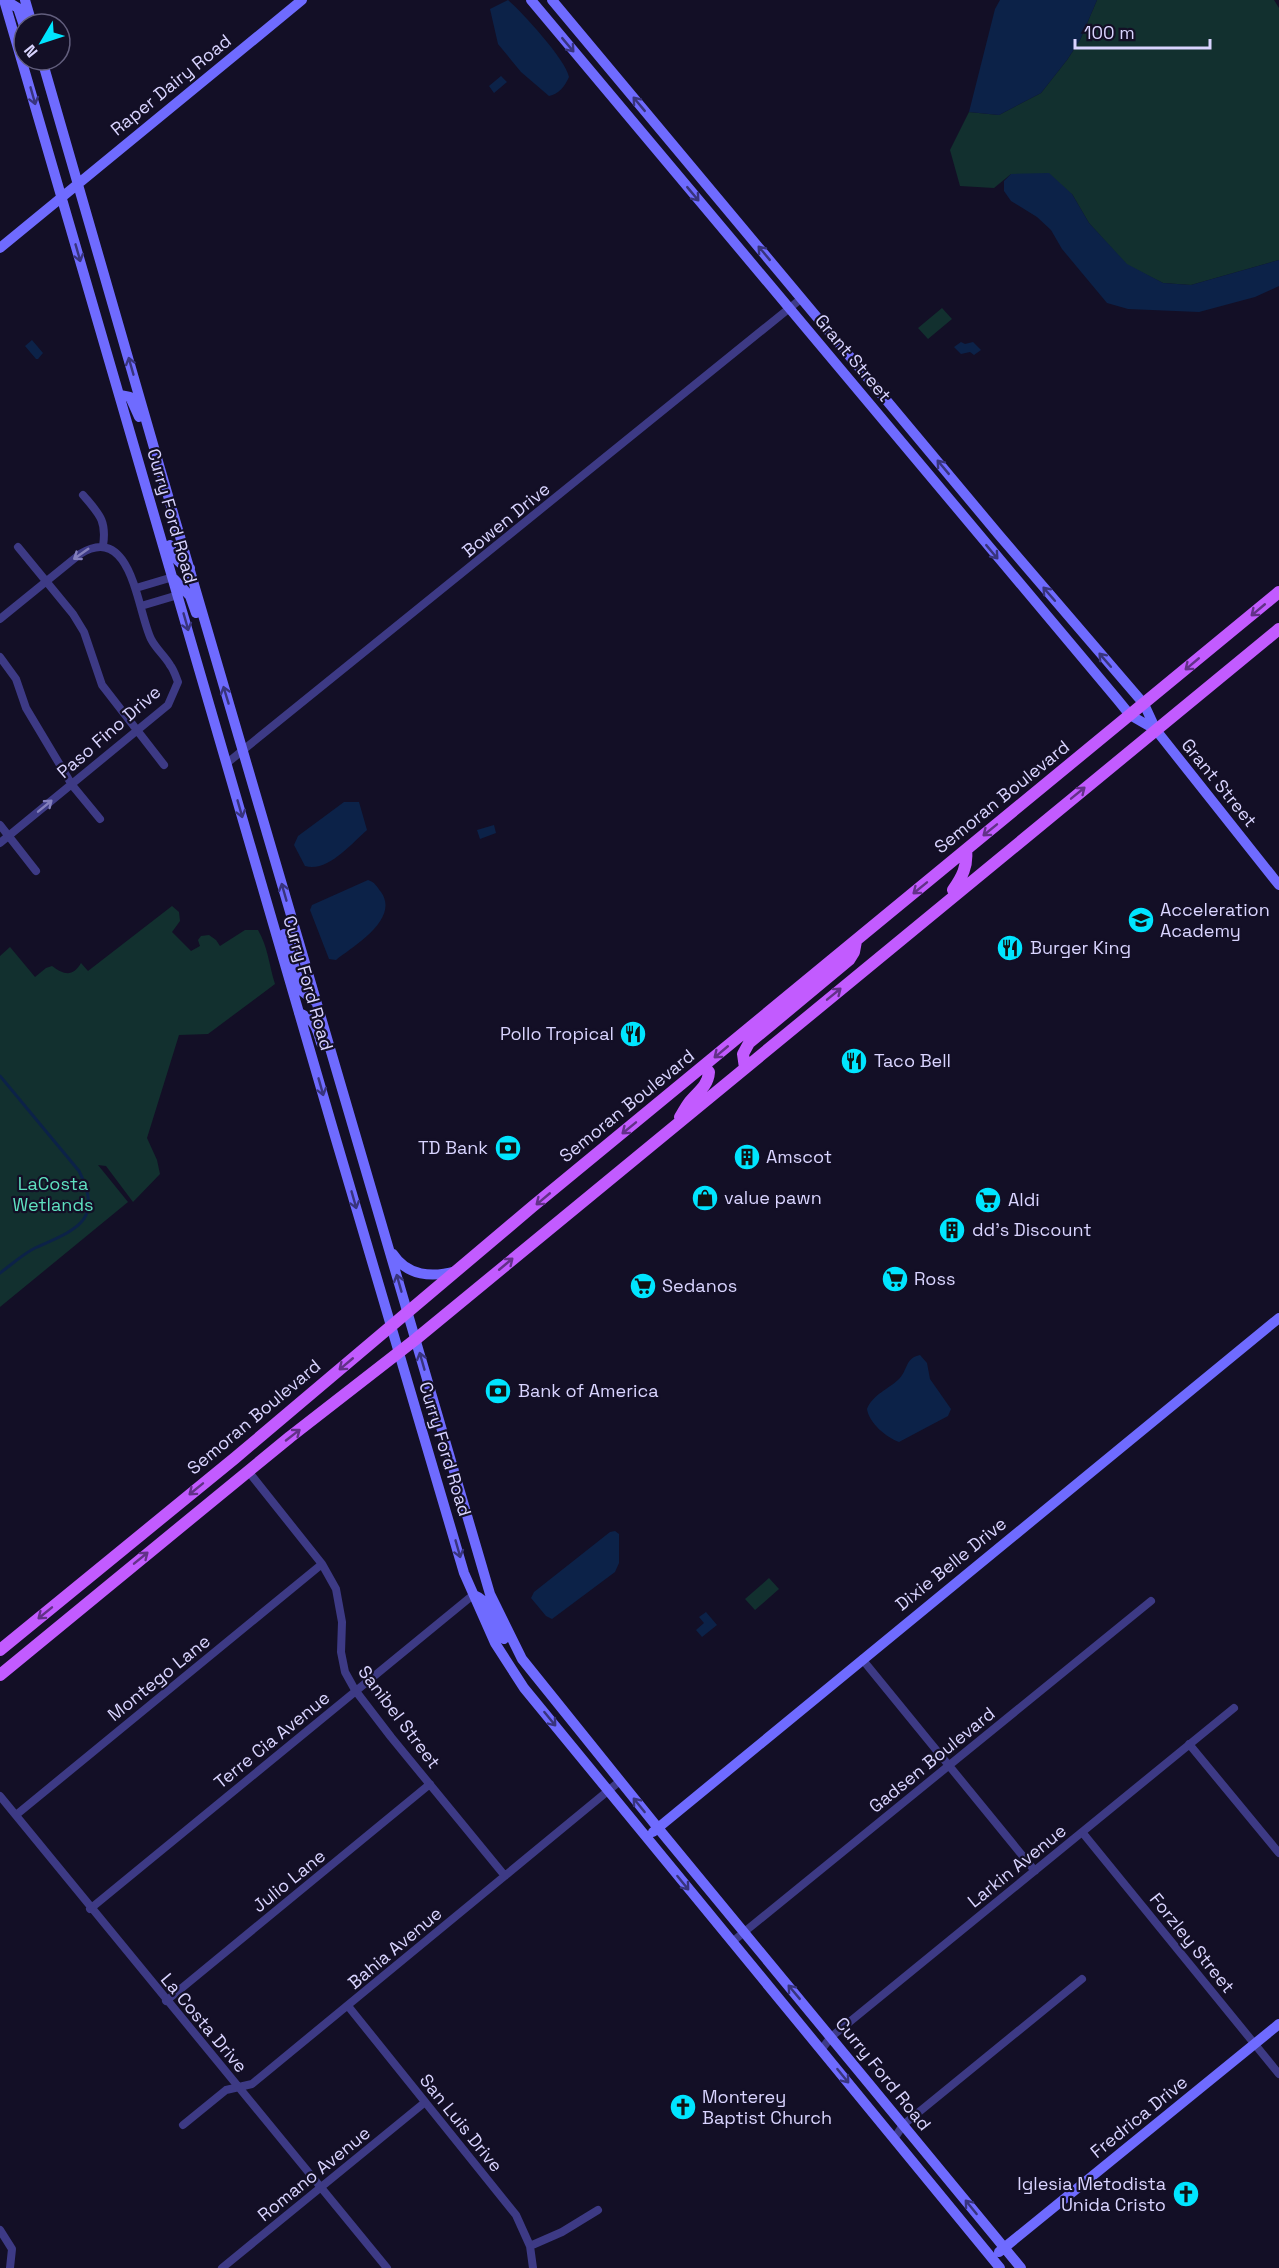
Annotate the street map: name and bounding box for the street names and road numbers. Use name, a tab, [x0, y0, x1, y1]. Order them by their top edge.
street label: Raper Dairy Road	[106, 29, 236, 140]
street label: Grant Street	[810, 309, 897, 406]
street label: Curry Ford Road	[142, 446, 203, 586]
street label: Bowen Drive	[457, 477, 554, 562]
street label: Paso Fino Drive	[52, 680, 165, 783]
street label: Grant Street	[1177, 734, 1262, 832]
street label: Semoran Boulevard	[929, 735, 1074, 858]
street label: Curry Ford Road	[278, 913, 339, 1053]
street label: Semoran Boulevard	[554, 1044, 699, 1167]
street label: Semoran Boulevard	[182, 1354, 325, 1479]
street label: Curry Ford Road	[414, 1379, 477, 1519]
street label: Dixie Belle Drive	[890, 1512, 1011, 1615]
street label: Montego Lane	[103, 1629, 215, 1726]
street label: Sanibel Street	[353, 1661, 446, 1773]
street label: Terre Cia Avenue	[209, 1686, 334, 1793]
street label: Gadsen Boulevard	[864, 1702, 1000, 1818]
street label: Larkin Avenue	[963, 1819, 1071, 1912]
street label: Julio Lane	[247, 1844, 330, 1917]
street label: Forzley Street	[1145, 1888, 1240, 1998]
street label: Bahia Avenue	[343, 1902, 447, 1994]
street label: La Costa Drive	[156, 1968, 253, 2077]
street label: Curry Ford Road	[831, 2012, 936, 2135]
street label: San Luis Drive	[415, 2069, 508, 2176]
street label: Fredrica Drive	[1085, 2070, 1192, 2163]
street label: Romano Avenue	[253, 2121, 375, 2226]

